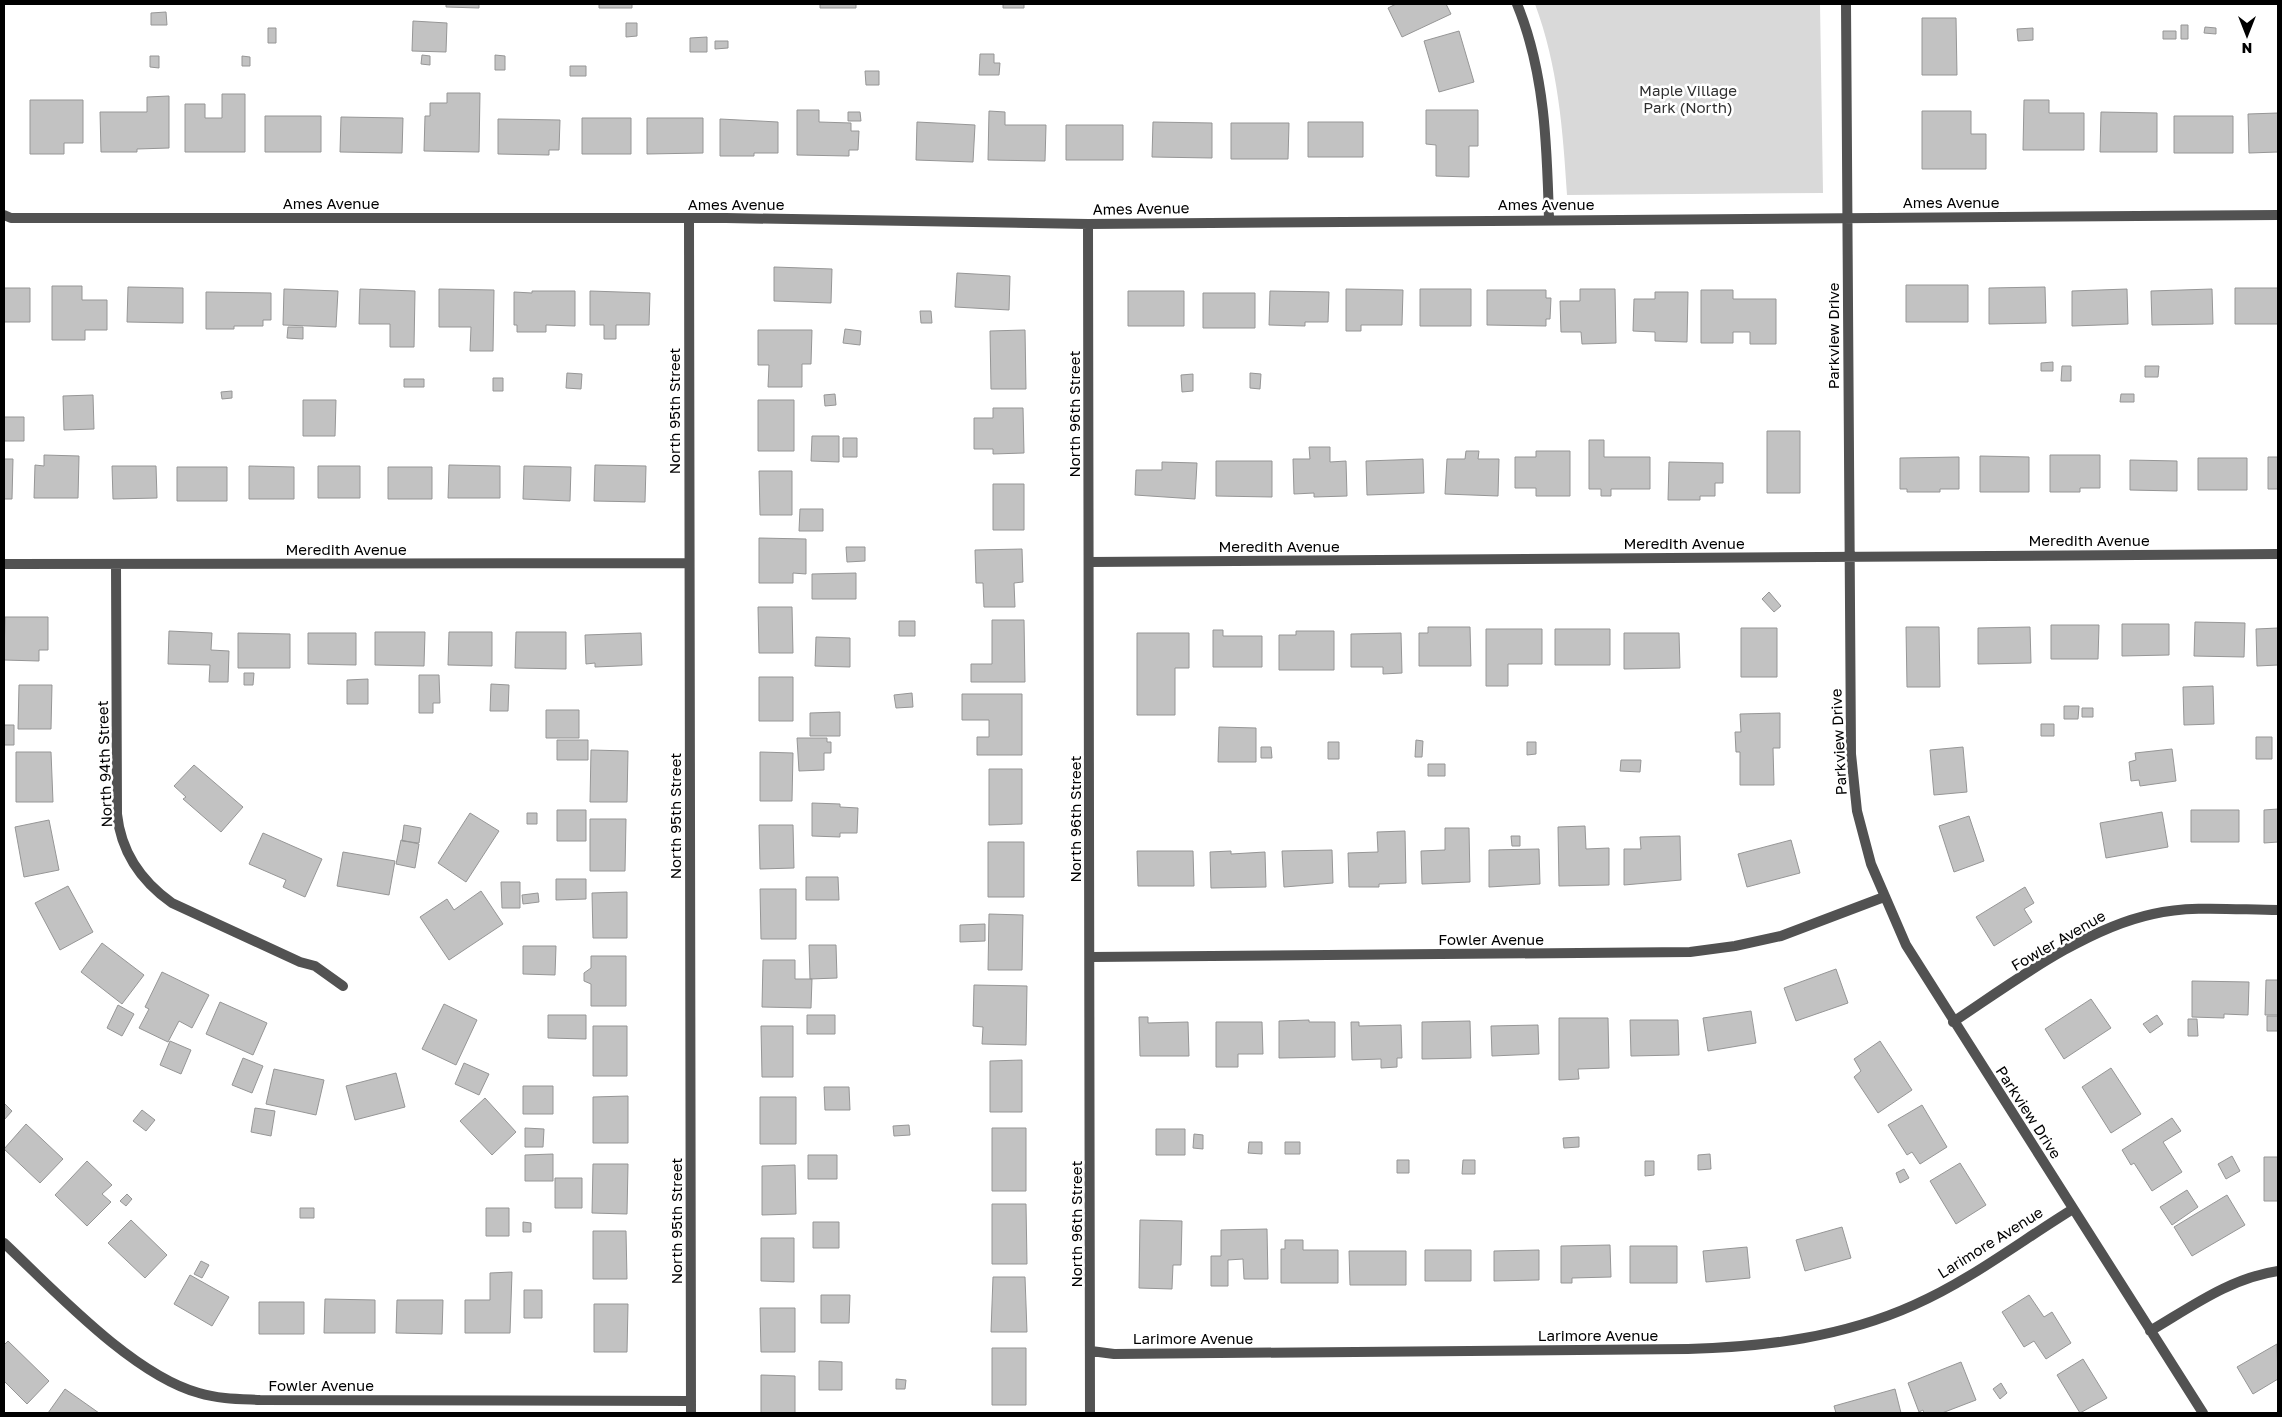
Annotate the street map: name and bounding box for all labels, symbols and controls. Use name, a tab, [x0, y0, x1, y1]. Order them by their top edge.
north arrow	[2222, 10, 2272, 60]
text: N	[2242, 40, 2252, 57]
park label: Maple Village Park (North)	[1639, 81, 1737, 116]
street label: Ames Avenue	[1903, 193, 2000, 211]
street label: Ames Avenue	[283, 194, 380, 212]
street label: Ames Avenue	[688, 195, 785, 213]
street label: Ames Avenue	[1498, 195, 1595, 213]
street label: Ames Avenue	[1093, 198, 1190, 218]
street label: Parkview Drive	[1824, 282, 1842, 389]
street label: North 95th Street	[665, 348, 683, 474]
street label: North 96th Street	[1065, 350, 1083, 478]
street label: Meredith Avenue	[2028, 531, 2150, 549]
street label: Meredith Avenue	[1623, 534, 1745, 552]
street label: Meredith Avenue	[1218, 537, 1340, 555]
street label: Meredith Avenue	[285, 540, 407, 558]
street label: Parkview Drive	[1826, 688, 1850, 796]
street label: North 94th Street	[93, 700, 115, 828]
street label: North 95th Street	[666, 753, 684, 879]
street label: North 96th Street	[1066, 755, 1084, 883]
street label: Fowler Avenue	[2008, 906, 2109, 974]
street label: Fowler Avenue	[1438, 930, 1544, 948]
street label: Parkview Drive	[1992, 1062, 2066, 1162]
street label: North 95th Street	[667, 1158, 685, 1284]
street label: North 96th Street	[1067, 1160, 1085, 1288]
street label: Larimore Avenue	[1934, 1202, 2046, 1282]
street label: Larimore Avenue	[1538, 1326, 1659, 1344]
street label: Larimore Avenue	[1133, 1329, 1254, 1347]
street label: Fowler Avenue	[268, 1376, 374, 1394]

